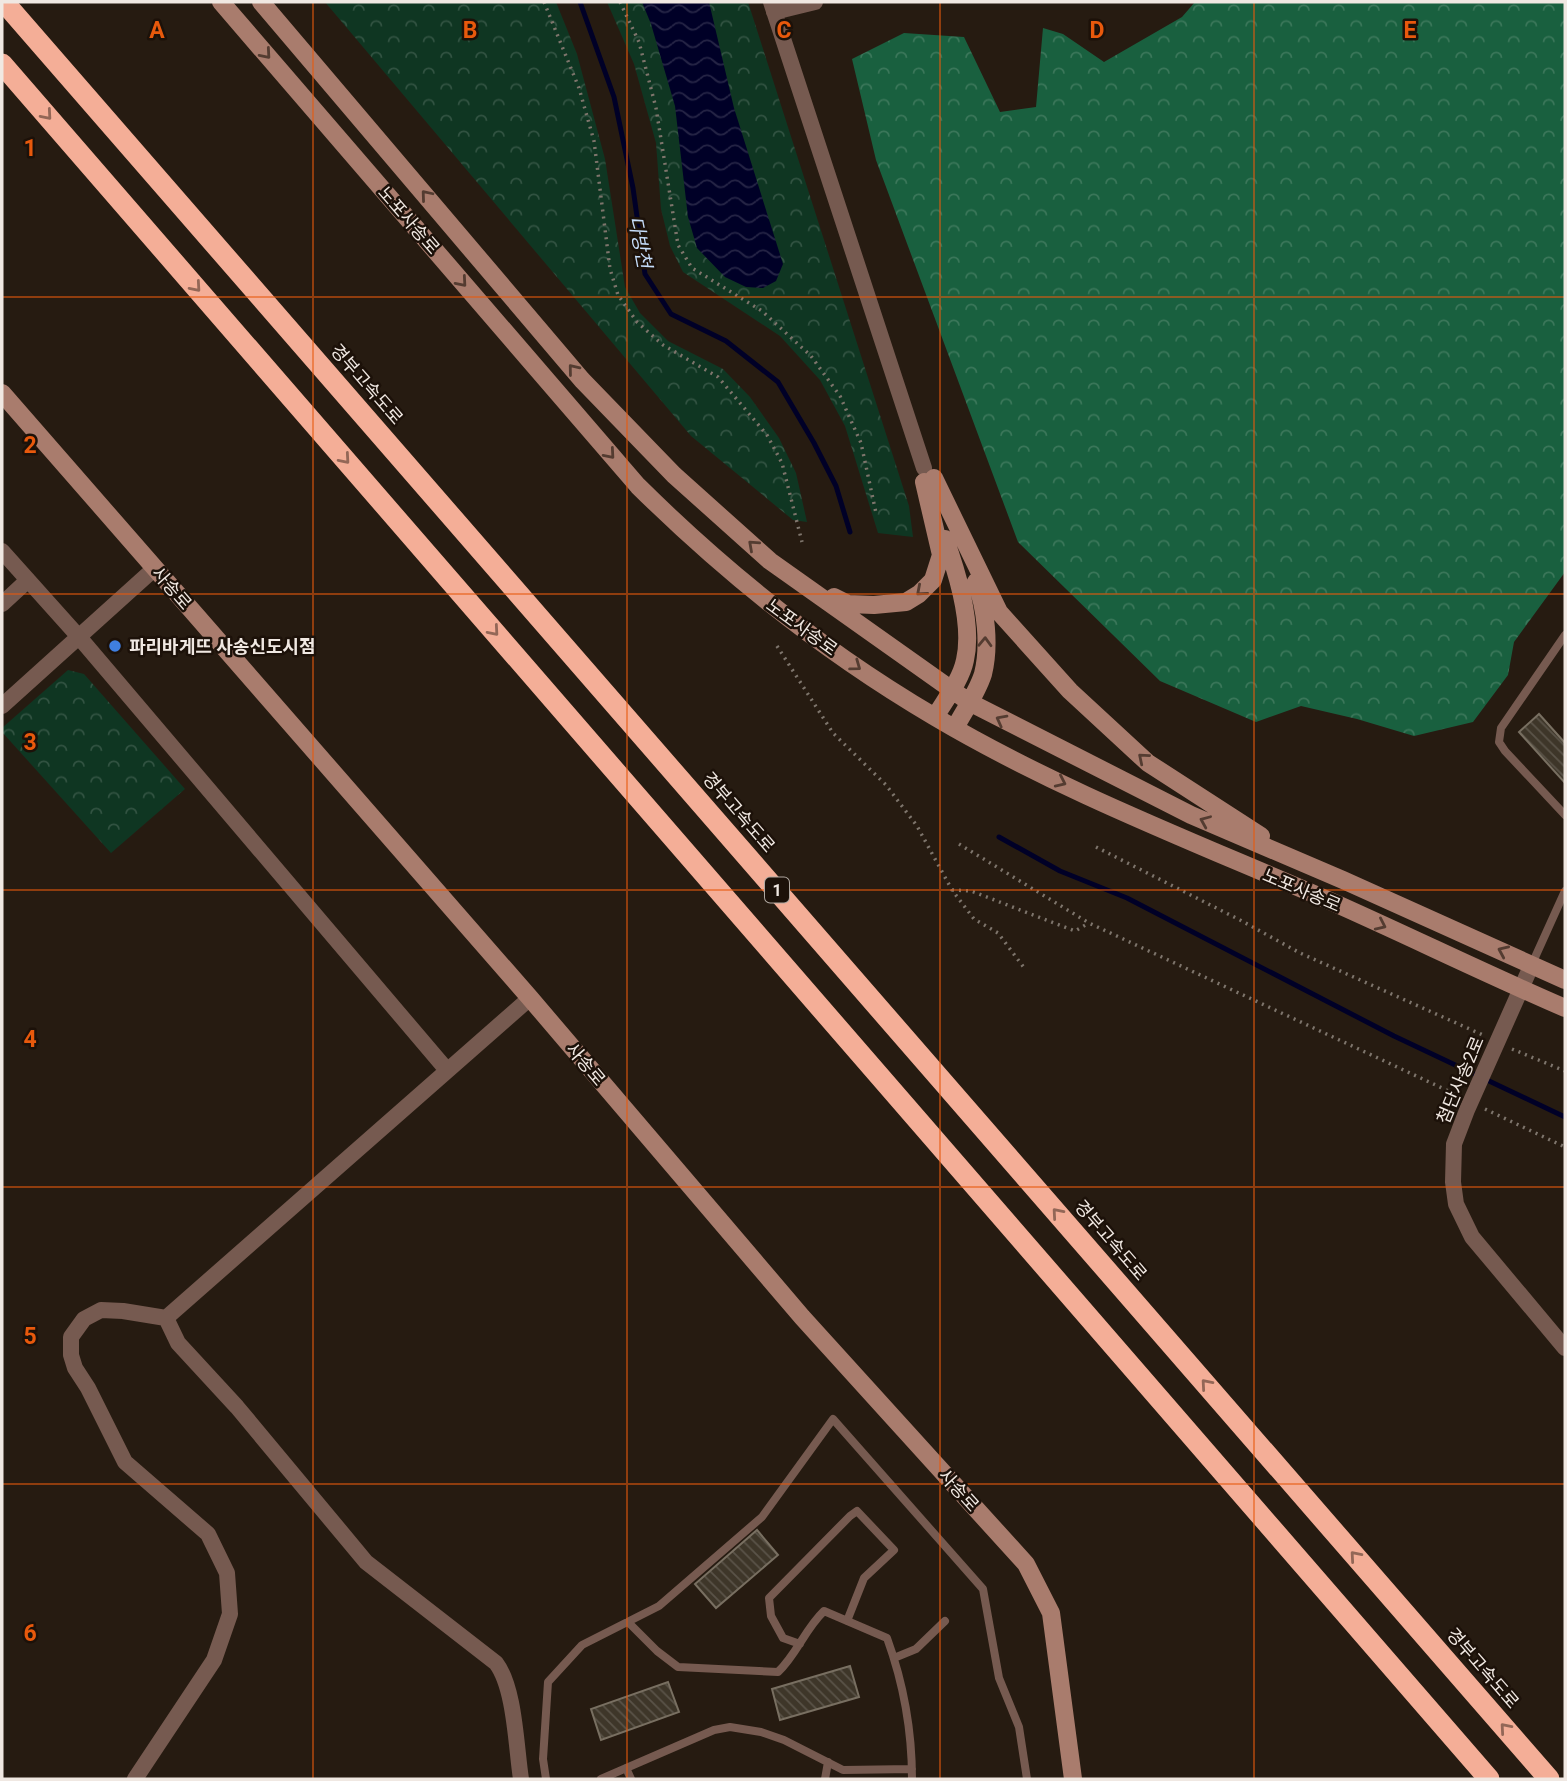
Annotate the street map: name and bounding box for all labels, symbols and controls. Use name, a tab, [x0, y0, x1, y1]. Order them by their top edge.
text: A	[149, 17, 165, 44]
text: B	[463, 17, 477, 44]
text: C	[776, 17, 792, 44]
text: D	[1090, 17, 1104, 44]
text: E	[1404, 17, 1417, 44]
one-way arrow	[258, 45, 270, 58]
one-way arrow	[39, 107, 51, 120]
text: 1	[23, 135, 37, 162]
street label: 노포사송로	[374, 182, 444, 258]
one-way arrow	[422, 191, 434, 204]
water label: 다방천	[624, 214, 657, 271]
one-way arrow	[454, 274, 466, 287]
one-way arrow	[188, 279, 200, 292]
street label: 경부고속도로	[326, 340, 408, 428]
one-way arrow	[569, 364, 581, 377]
text: 2	[23, 432, 37, 459]
one-way arrow	[602, 446, 614, 459]
one-way arrow	[337, 451, 349, 464]
one-way arrow	[748, 541, 761, 553]
street label: 사송로	[148, 562, 196, 614]
one-way arrow	[916, 582, 929, 595]
street label: 노포사송로	[762, 594, 842, 660]
one-way arrow	[486, 623, 498, 636]
place label: 파리바게뜨 사송신도시점	[129, 636, 316, 657]
one-way arrow	[977, 636, 993, 647]
marker: 파리바게뜨 사송신도시점	[107, 638, 123, 654]
one-way arrow	[848, 658, 861, 670]
one-way arrow	[996, 714, 1008, 728]
text: 3	[23, 729, 37, 756]
one-way arrow	[1138, 754, 1151, 767]
street label: 경부고속도로	[698, 768, 780, 856]
one-way arrow	[1054, 774, 1066, 788]
one-way arrow	[1199, 816, 1211, 830]
street label: 노포사송로	[1260, 864, 1344, 916]
road number: 1	[765, 877, 789, 902]
one-way arrow	[1374, 916, 1386, 930]
one-way arrow	[1498, 945, 1510, 959]
text: 4	[23, 1026, 37, 1053]
street label: 첨단사송2로	[1432, 1033, 1488, 1127]
street label: 사송로	[562, 1038, 610, 1090]
street label: 경부고속도로	[1070, 1196, 1152, 1284]
one-way arrow	[1053, 1208, 1065, 1221]
text: 5	[23, 1323, 37, 1350]
one-way arrow	[1202, 1380, 1214, 1393]
street label: 사송로	[935, 1465, 983, 1515]
one-way arrow	[1351, 1551, 1363, 1564]
text: 6	[23, 1620, 37, 1647]
street label: 경부고속도로	[1442, 1624, 1524, 1712]
one-way arrow	[1501, 1723, 1513, 1736]

